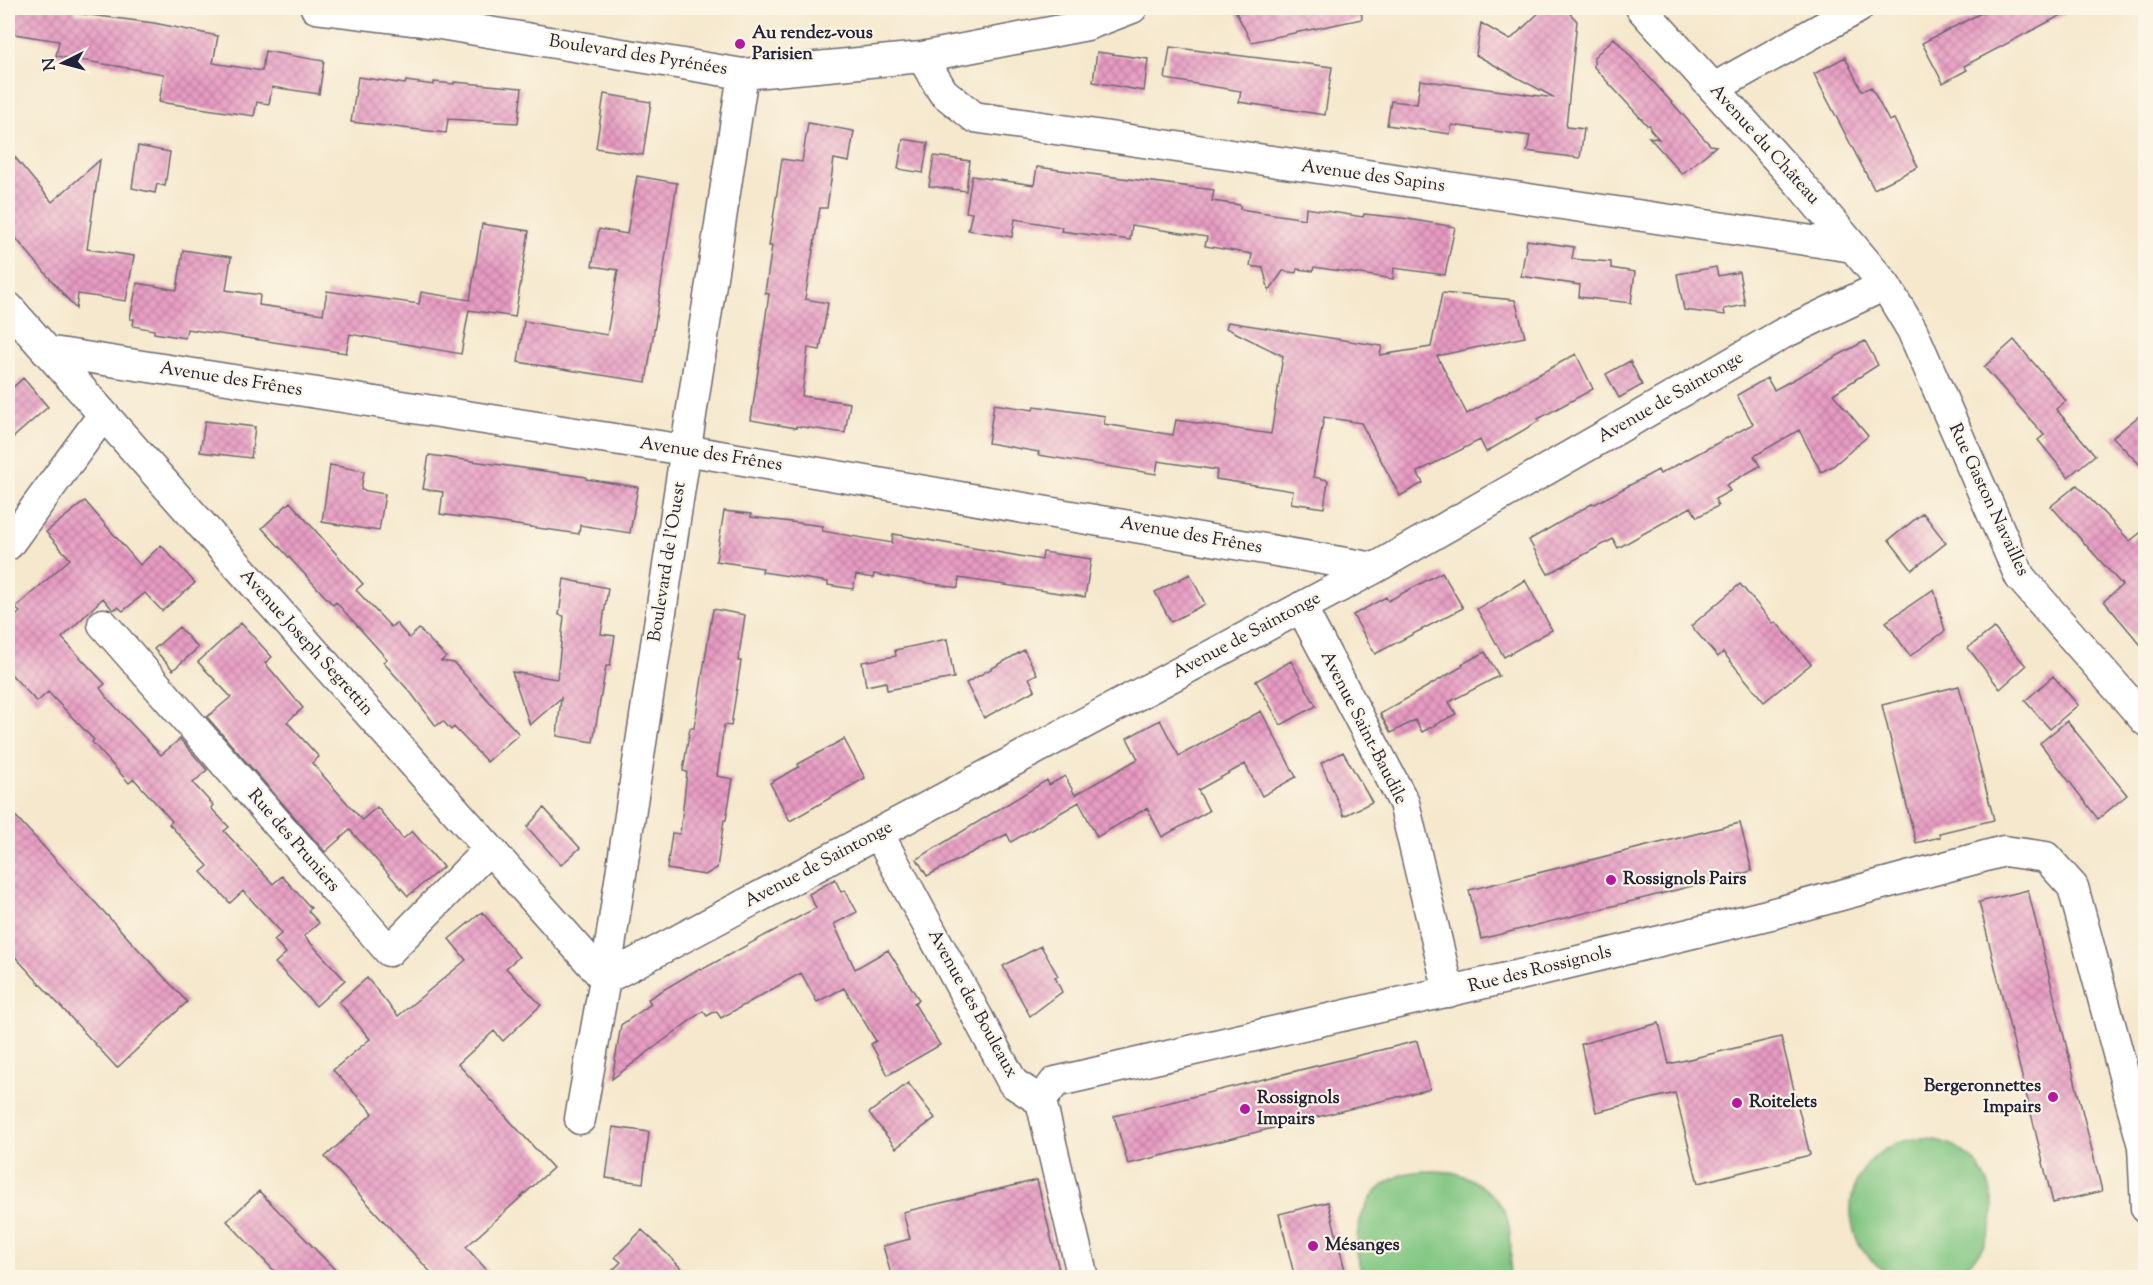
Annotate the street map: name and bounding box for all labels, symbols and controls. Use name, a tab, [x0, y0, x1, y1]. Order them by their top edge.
place label: Au rendez-vous Parisien	[752, 21, 873, 68]
street label: Boulevard des Pyrénées	[547, 29, 729, 83]
north arrow	[33, 33, 93, 93]
marker: Au rendez-vous Parisien	[733, 37, 747, 51]
text: N	[38, 57, 63, 72]
street label: Avenue du Château	[1703, 79, 1825, 211]
street label: Avenue des Sapins	[1299, 154, 1447, 200]
street label: Avenue de Saintonge	[1593, 346, 1749, 450]
street label: Avenue des Frênes	[158, 356, 304, 404]
street label: Rue Gaston Navailles	[1941, 419, 2035, 581]
street label: Avenue des Frênes	[638, 431, 784, 479]
street label: Boulevard de l'Ouest	[642, 480, 694, 644]
street label: Avenue des Frênes	[1118, 511, 1264, 561]
street label: Avenue Joseph Segrettin	[233, 564, 379, 722]
street label: Avenue de Saintonge	[1168, 586, 1326, 686]
street label: Avenue Saint-Baudile	[1313, 647, 1413, 809]
street label: Rue des Pruniers	[241, 784, 345, 898]
street label: Avenue de Saintonge	[740, 815, 898, 915]
place label: Rossignols Pairs	[1623, 867, 1746, 893]
marker: Rossignols Pairs	[1604, 873, 1618, 887]
street label: Avenue des Bouleaux	[920, 925, 1024, 1083]
street label: Rue des Rossignols	[1466, 940, 1614, 1000]
place label: Bergeronnettes Impairs	[1924, 1074, 2041, 1121]
place label: Rossignols Impairs	[1257, 1086, 1340, 1133]
place label: Roitelets	[1749, 1090, 1817, 1116]
marker: Bergeronnettes Impairs	[2046, 1090, 2060, 1104]
marker: Roitelets	[1730, 1096, 1744, 1110]
marker: Rossignols Impairs	[1238, 1102, 1252, 1116]
place label: Mésanges	[1325, 1233, 1400, 1259]
marker: Mésanges	[1306, 1239, 1320, 1253]

